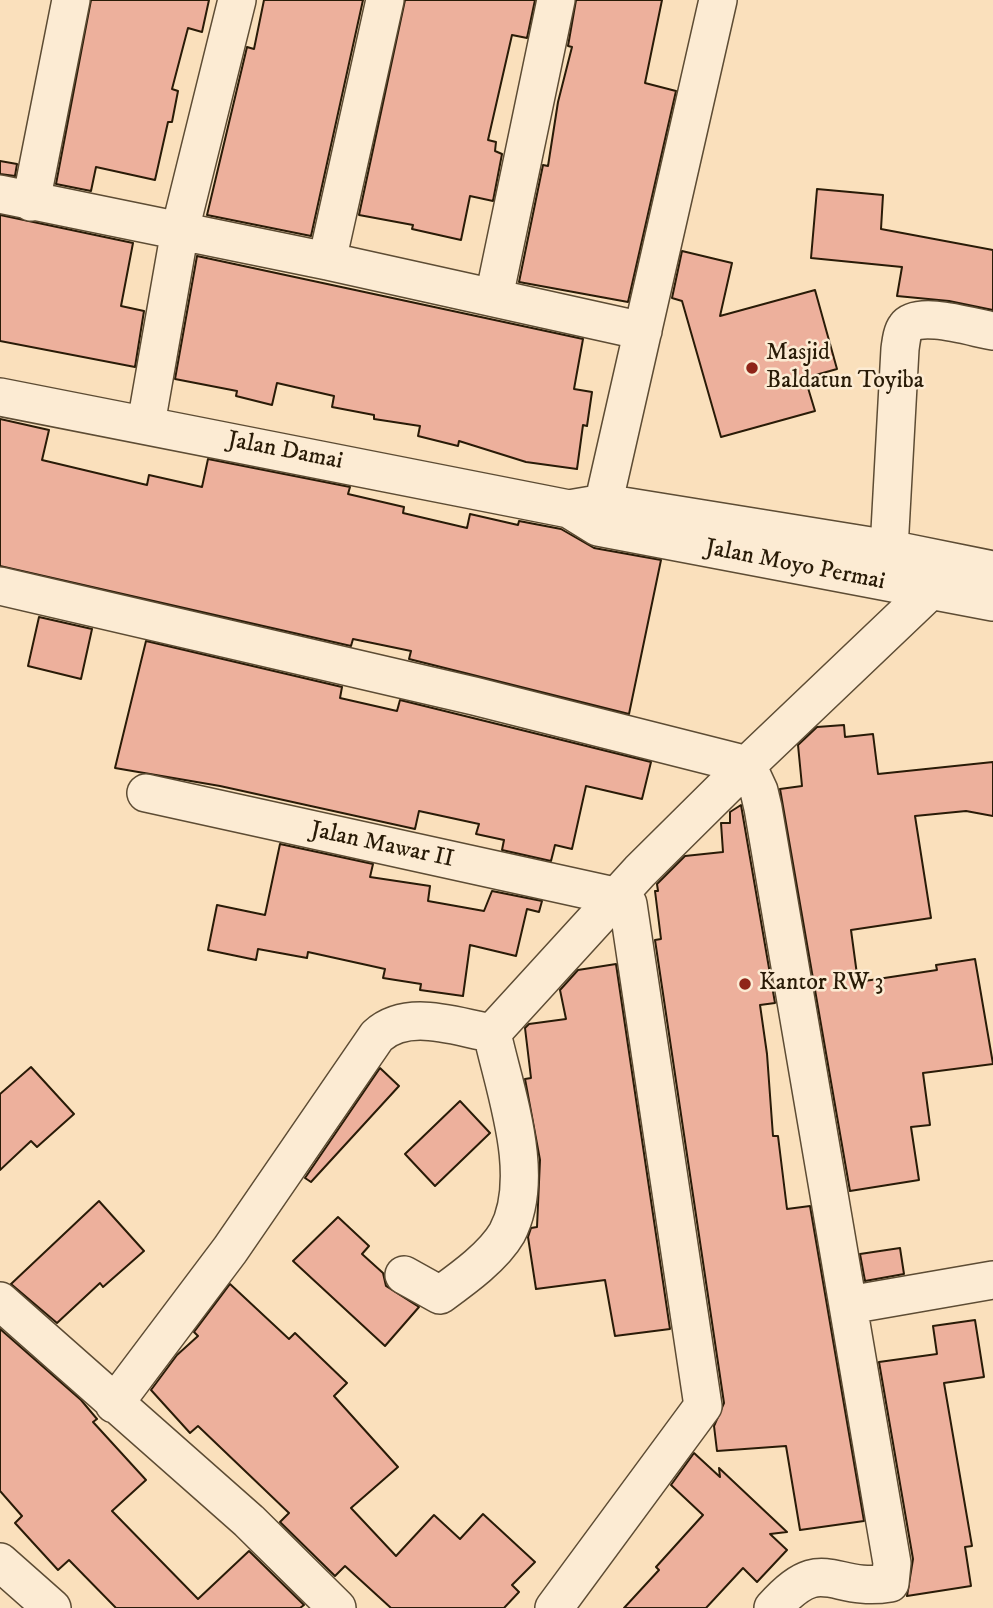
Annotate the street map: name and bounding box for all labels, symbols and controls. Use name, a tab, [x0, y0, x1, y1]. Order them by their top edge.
place label: Masjid Baldatun Toyiba	[766, 340, 924, 396]
marker: Masjid Baldatun Toyiba	[744, 360, 760, 376]
street label: Jalan Damai	[225, 427, 345, 477]
street label: Jalan Moyo Permai	[703, 534, 887, 598]
street label: Jalan Mawar II	[308, 817, 456, 875]
place label: Kantor RW 3	[759, 970, 883, 998]
marker: Kantor RW 3	[737, 976, 753, 992]

